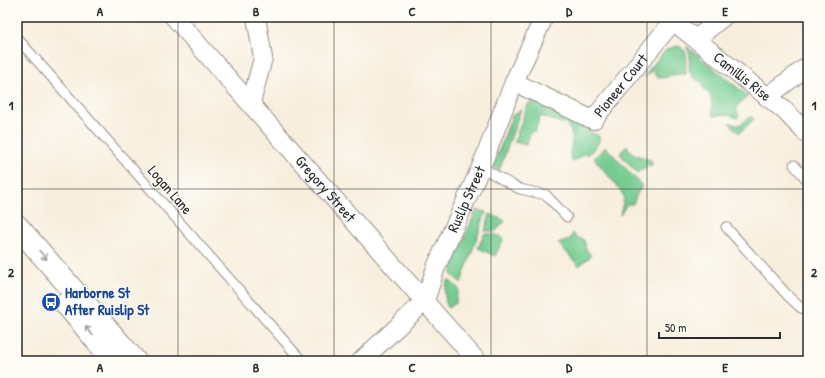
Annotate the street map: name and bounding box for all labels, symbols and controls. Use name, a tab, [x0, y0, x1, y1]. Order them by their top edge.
text: A	[97, 2, 104, 20]
text: B	[253, 2, 260, 20]
text: C	[408, 2, 416, 20]
text: D	[566, 2, 573, 20]
text: E	[722, 2, 728, 20]
street label: Camillis Rise	[709, 47, 776, 106]
street label: Pioneer Court	[588, 48, 653, 121]
text: 1	[9, 96, 14, 114]
text: 1	[812, 96, 817, 114]
street label: Gregory Street	[291, 151, 361, 227]
street label: Logan Lane	[143, 161, 198, 219]
street label: Ruslip Street	[442, 161, 491, 235]
one-way arrow	[38, 250, 47, 260]
text: 2	[8, 263, 15, 281]
text: 2	[811, 263, 818, 281]
place label: Harborne St After Ruislip St	[65, 282, 150, 321]
bus stop icon: Harborne St After Ruislip St	[40, 291, 62, 313]
scale bar	[659, 314, 780, 340]
text: 50 m	[665, 319, 686, 336]
one-way arrow	[84, 326, 93, 337]
text: A	[97, 358, 104, 376]
text: B	[253, 358, 260, 376]
text: C	[408, 358, 416, 376]
text: D	[566, 358, 573, 376]
text: E	[722, 358, 728, 376]

